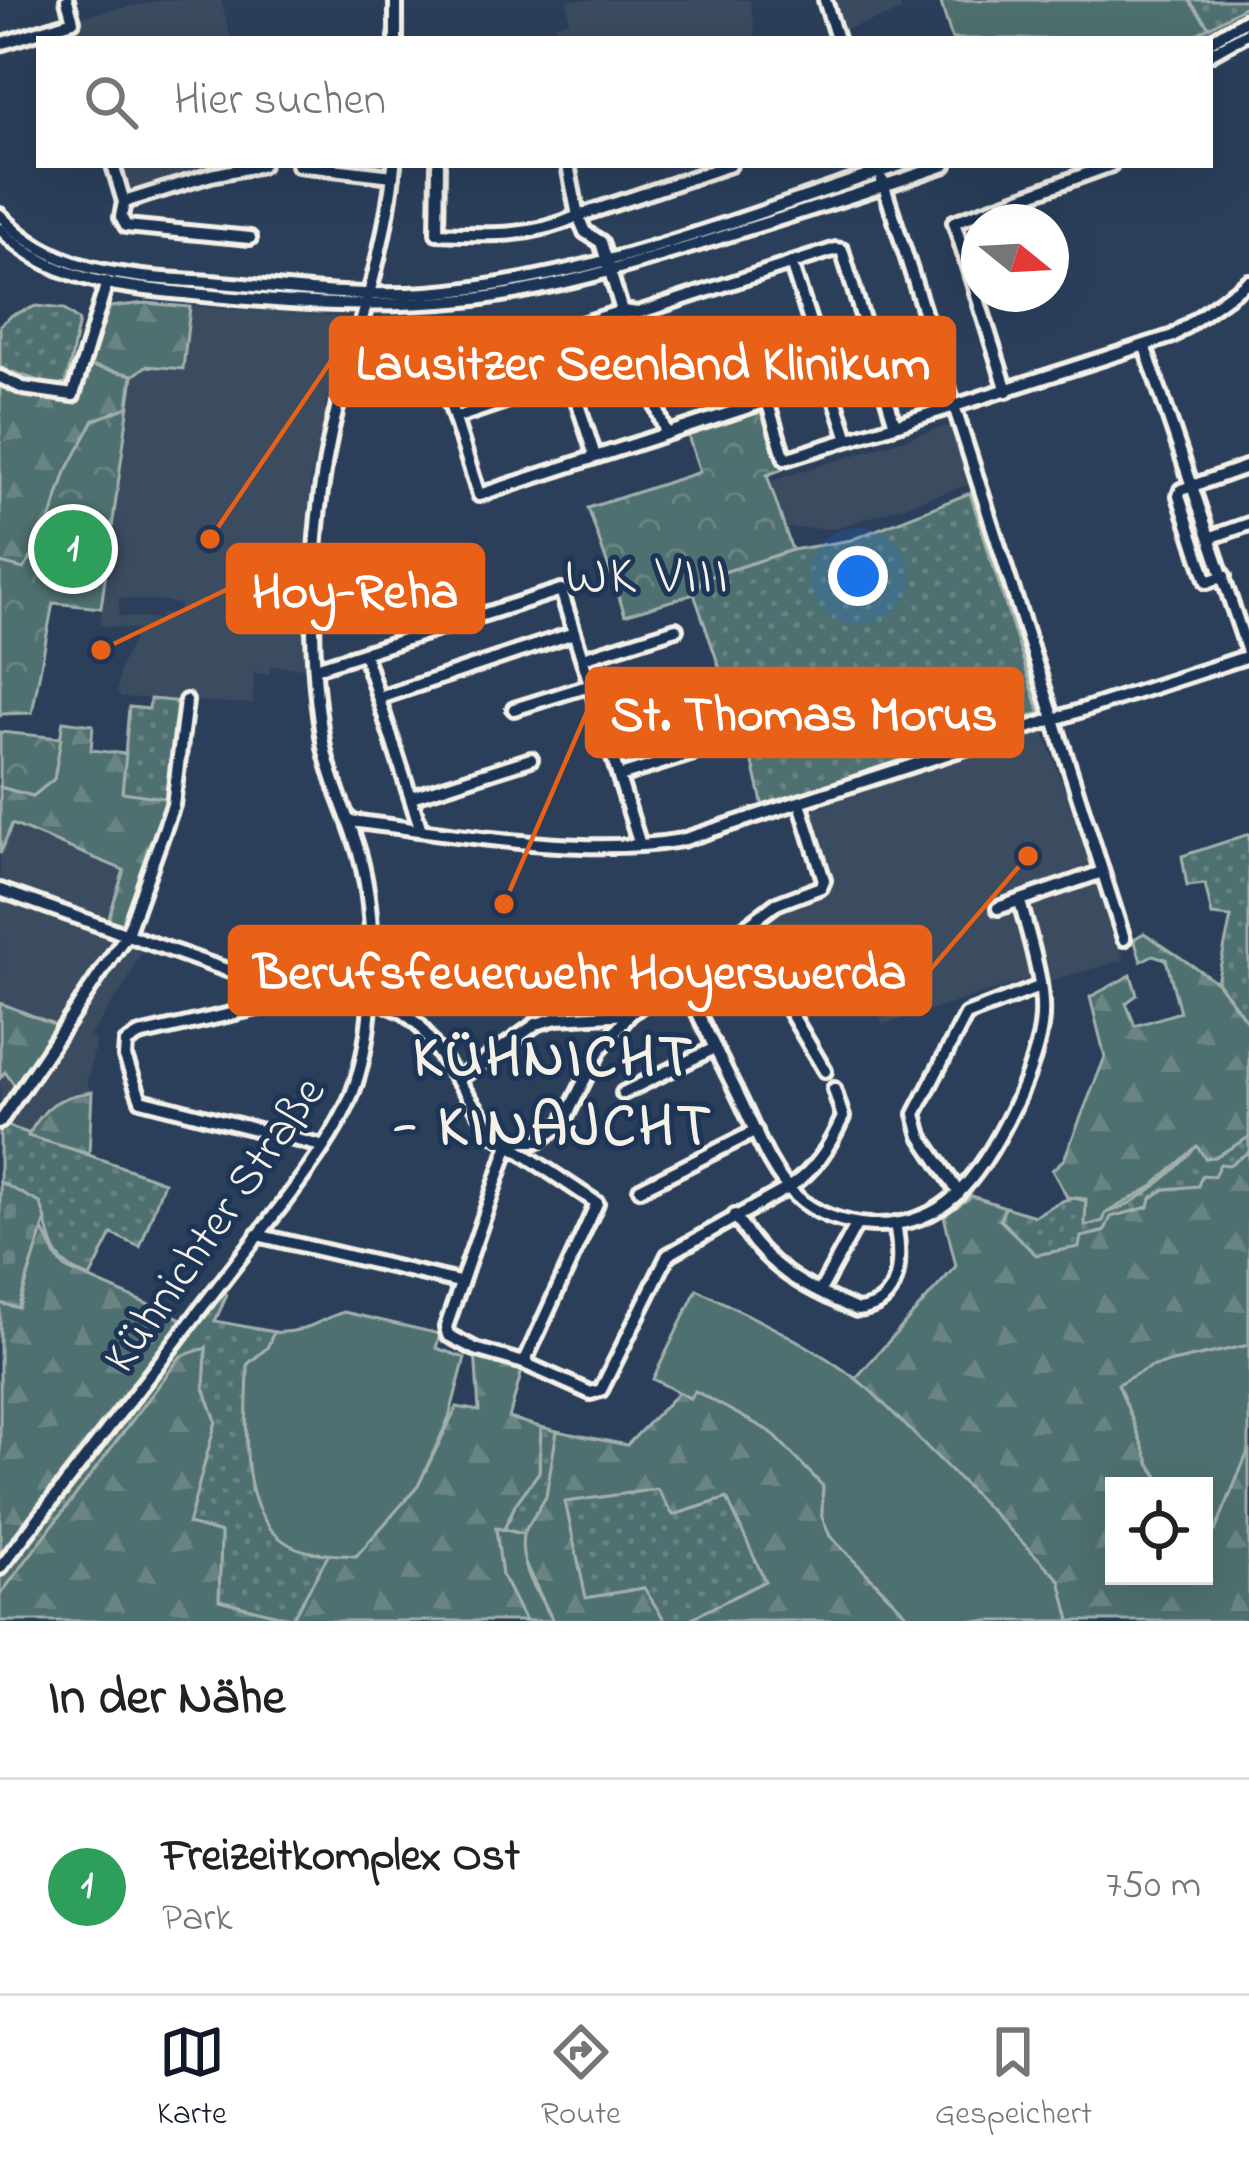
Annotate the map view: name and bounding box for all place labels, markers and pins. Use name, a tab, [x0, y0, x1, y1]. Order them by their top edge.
callout: Lausitzer Seenland Klinikum	[331, 318, 954, 405]
pin: 1	[34, 504, 112, 594]
callout: Hoy-Reha	[228, 545, 483, 632]
callout: St. Thomas Morus	[587, 669, 1022, 756]
callout: Berufsfeuerwehr Hoyerswerda	[230, 927, 930, 1014]

